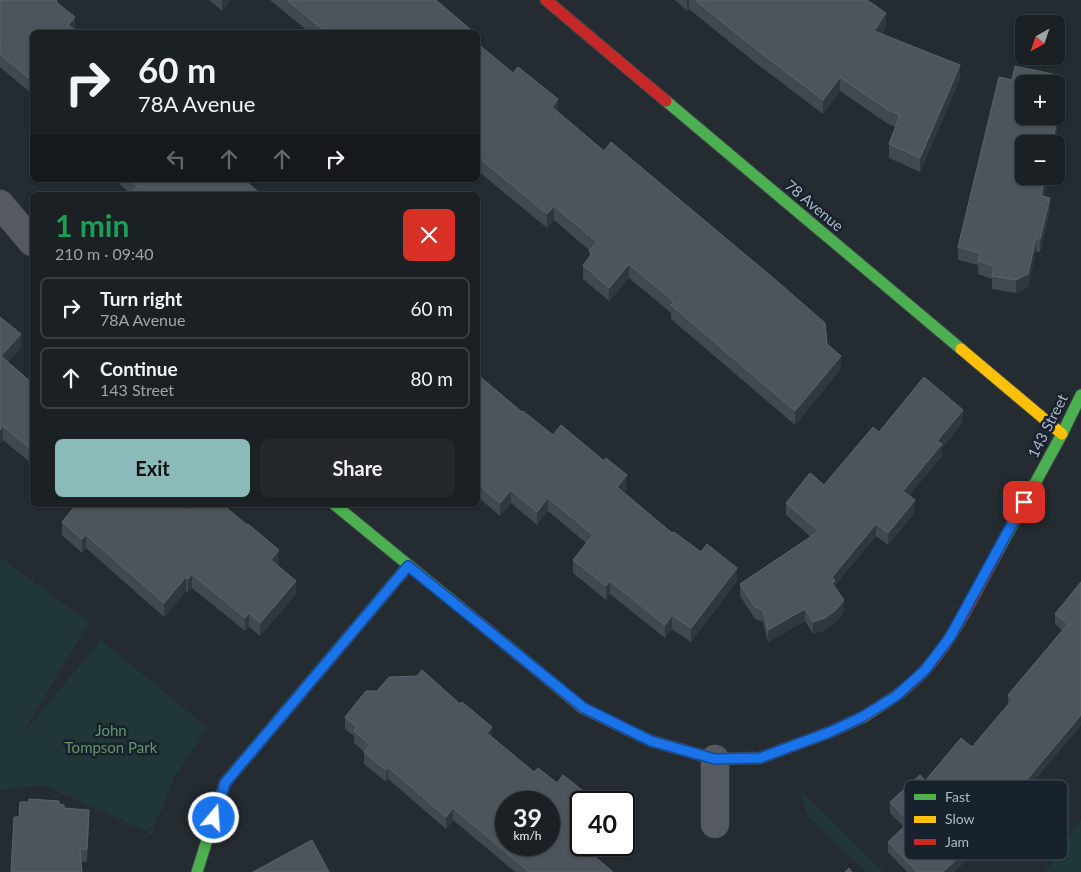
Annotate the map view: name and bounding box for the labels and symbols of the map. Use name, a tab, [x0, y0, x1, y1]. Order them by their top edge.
north arrow	[1015, 15, 1065, 65]
street label: 78 Avenue	[782, 176, 847, 235]
street label: 143 Street	[1023, 390, 1071, 461]
pin	[1003, 481, 1045, 523]
park label: John Tompson Park	[65, 721, 158, 756]
legend	[904, 780, 1068, 860]
text: Fast	[945, 788, 970, 805]
position arrow	[187, 791, 239, 843]
speed limit sign: 40	[570, 791, 635, 856]
text: Slow	[945, 810, 975, 827]
text: Jam	[945, 833, 969, 850]

